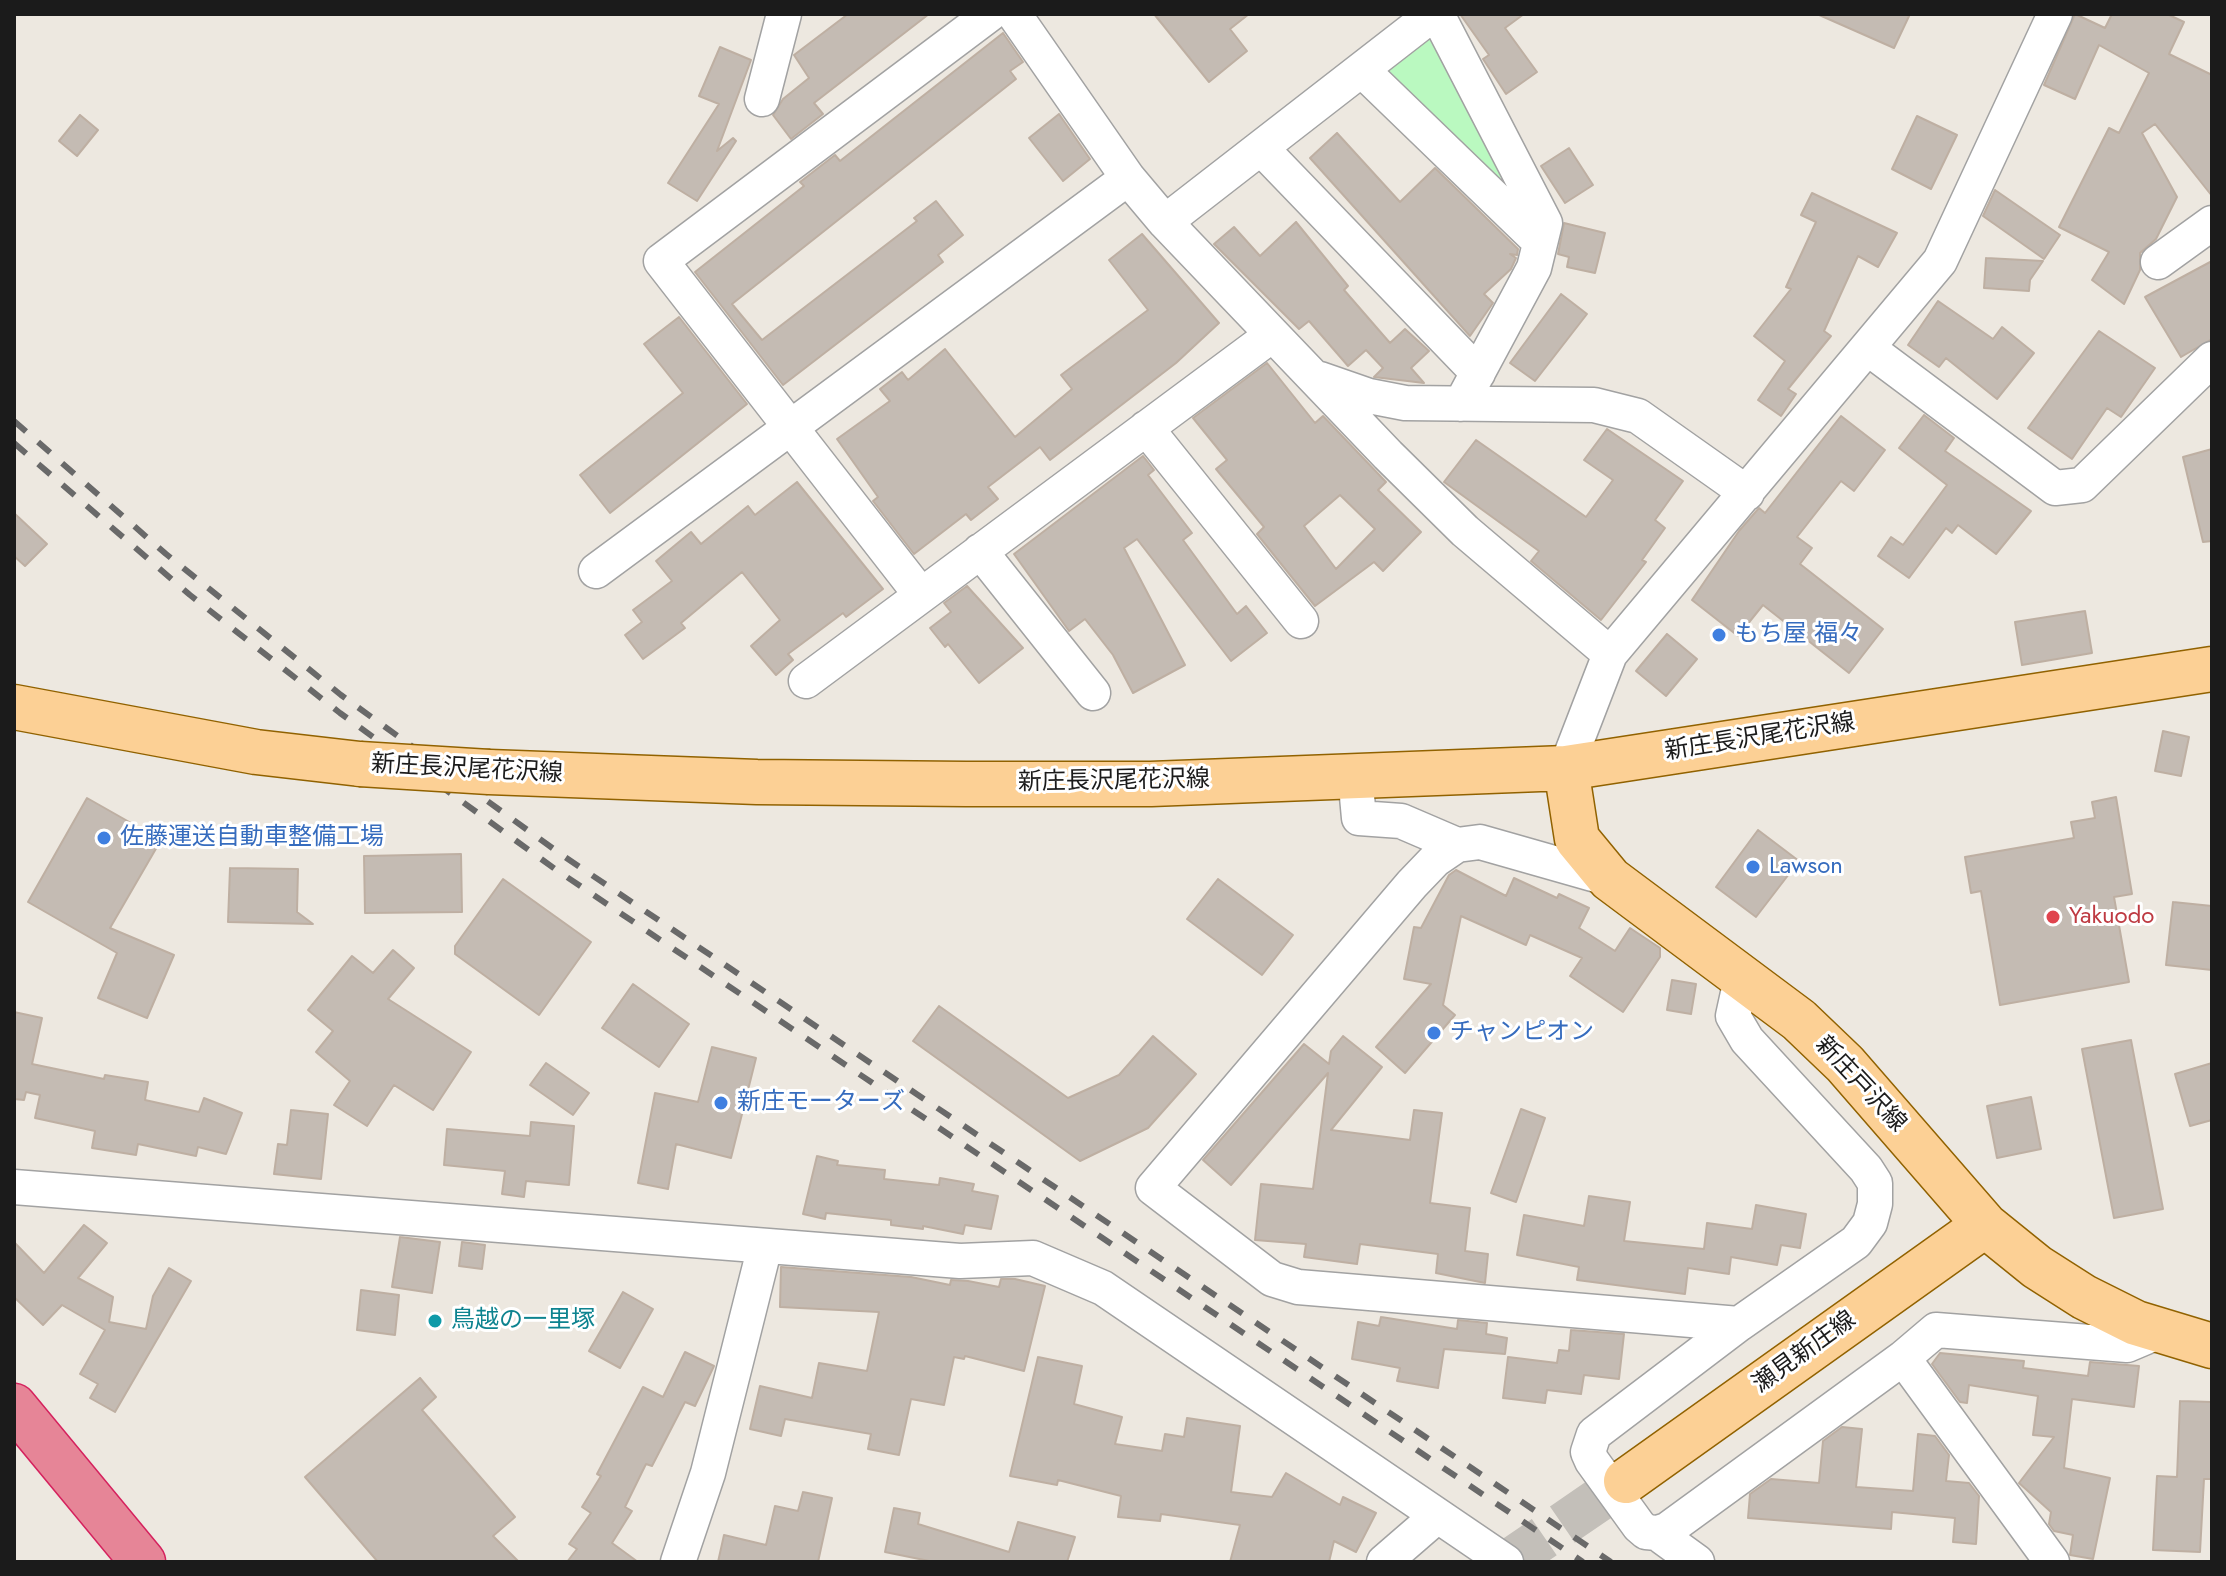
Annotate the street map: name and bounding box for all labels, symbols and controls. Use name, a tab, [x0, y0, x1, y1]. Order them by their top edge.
place label: もち屋 福々	[1735, 621, 1862, 649]
marker: もち屋 福々	[1710, 626, 1728, 644]
street label: 新庄長沢尾花沢線	[1663, 709, 1857, 767]
street label: 新庄長沢尾花沢線	[370, 751, 564, 789]
street label: 新庄長沢尾花沢線	[1018, 766, 1210, 798]
place label: 佐藤運送自動車整備工場	[120, 824, 384, 852]
marker: 佐藤運送自動車整備工場	[95, 829, 113, 847]
place label: Lawson	[1769, 853, 1843, 881]
marker: Lawson	[1744, 858, 1762, 876]
place label: Yakuodo	[2069, 903, 2154, 931]
marker: Yakuodo	[2044, 908, 2062, 926]
place label: チャンピオン	[1450, 1019, 1594, 1047]
marker: チャンピオン	[1425, 1024, 1443, 1042]
street label: 新庄戸沢線	[1809, 1031, 1911, 1139]
place label: 新庄モーターズ	[737, 1089, 905, 1117]
marker: 新庄モーターズ	[712, 1094, 730, 1112]
street label: 瀬見新庄線	[1748, 1306, 1862, 1400]
place label: 鳥越の一里塚	[451, 1307, 595, 1335]
marker: 鳥越の一里塚	[426, 1312, 444, 1330]

